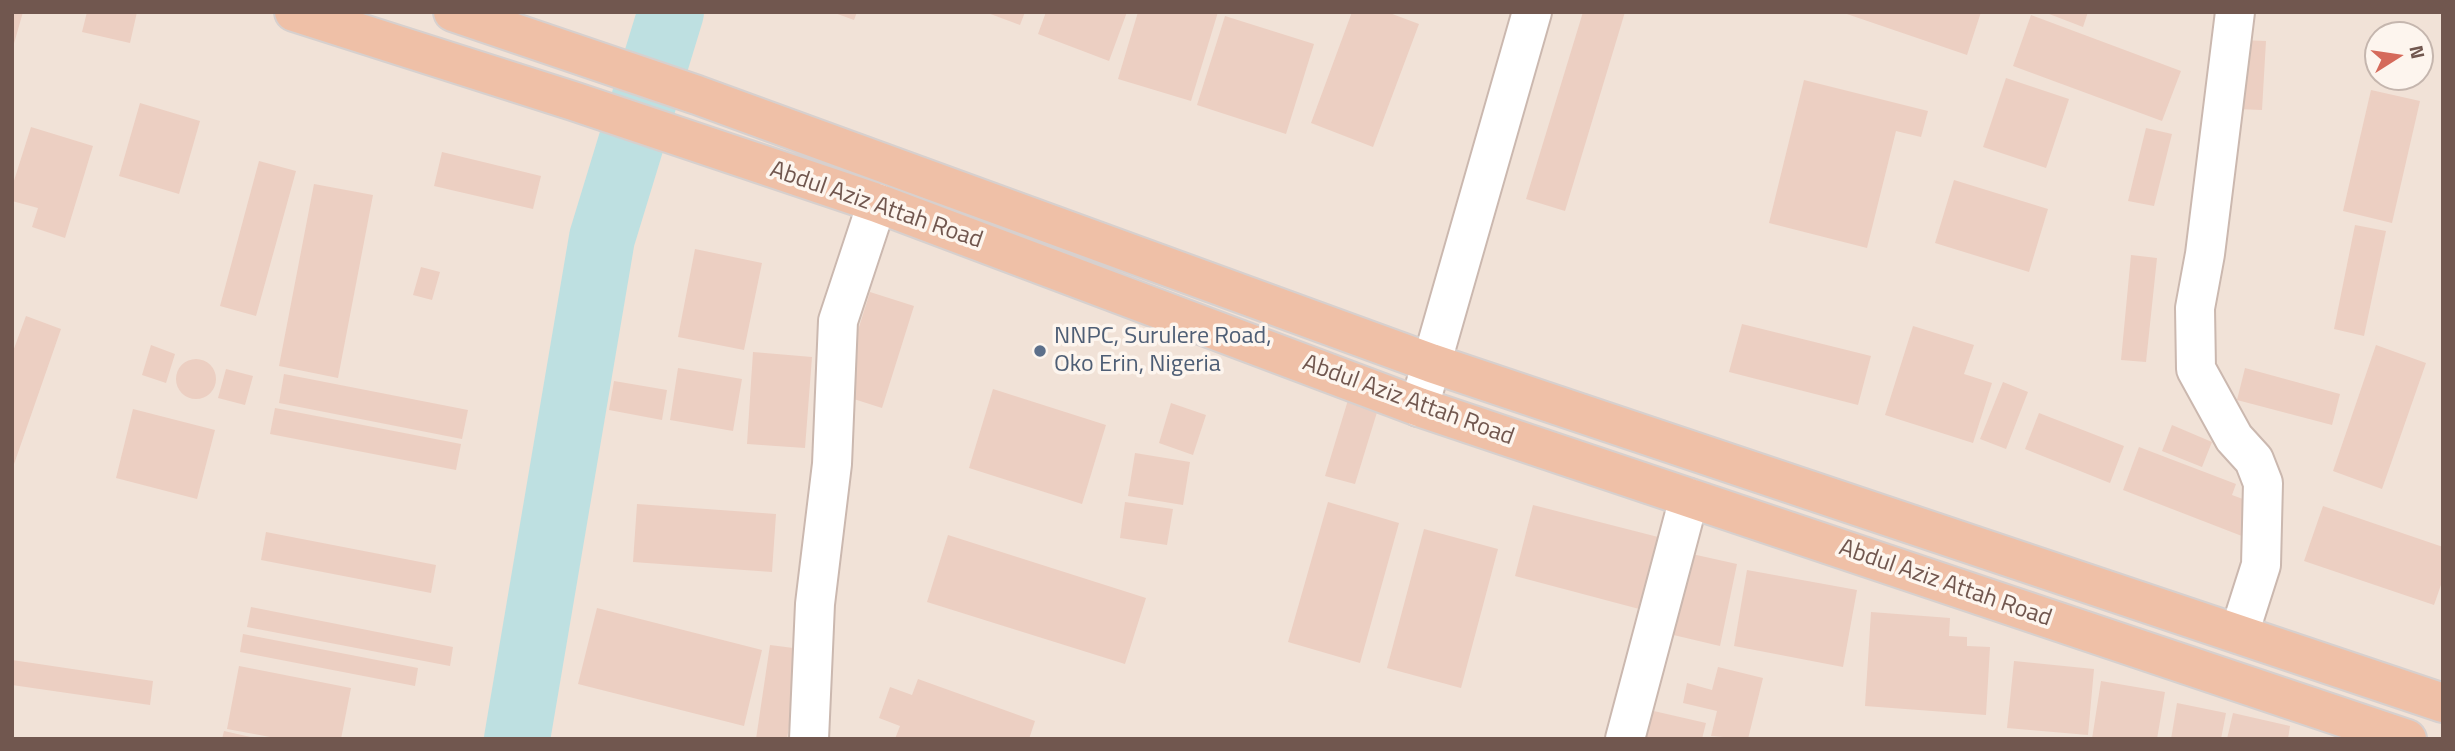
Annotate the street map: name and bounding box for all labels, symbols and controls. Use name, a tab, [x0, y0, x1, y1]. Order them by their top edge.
north arrow	[2364, 21, 2434, 91]
text: N	[2403, 42, 2434, 61]
street label: Abdul Aziz Attah Road	[766, 156, 986, 256]
place label: NNPC, Surulere Road, Oko Erin, Nigeria	[1054, 323, 1272, 379]
marker: NNPC, Surulere Road, Oko Erin, Nigeria	[1032, 343, 1048, 359]
street label: Abdul Aziz Attah Road	[1298, 349, 1518, 453]
street label: Abdul Aziz Attah Road	[1835, 534, 2055, 634]

